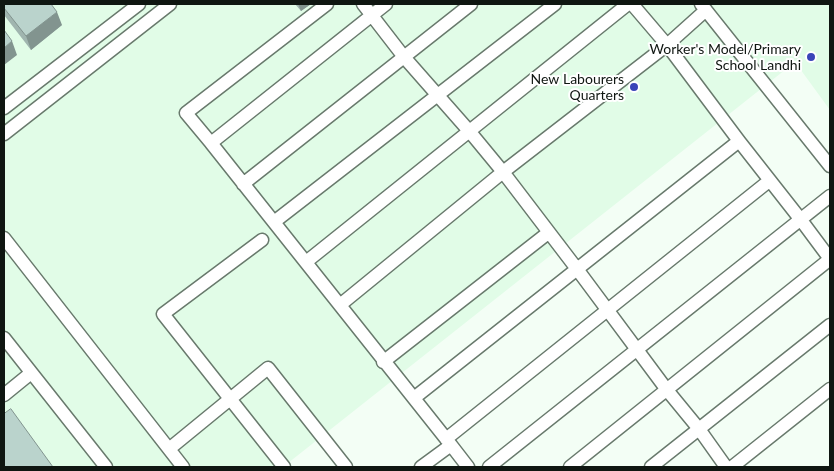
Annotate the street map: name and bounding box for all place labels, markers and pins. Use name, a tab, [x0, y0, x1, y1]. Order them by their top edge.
place label: Worker's Model/Primary School Landhi	[650, 41, 801, 74]
marker: Worker's Model/Primary School Landhi	[805, 51, 817, 63]
place label: New Labourers Quarters	[531, 71, 624, 104]
marker: New Labourers Quarters	[628, 81, 640, 93]

